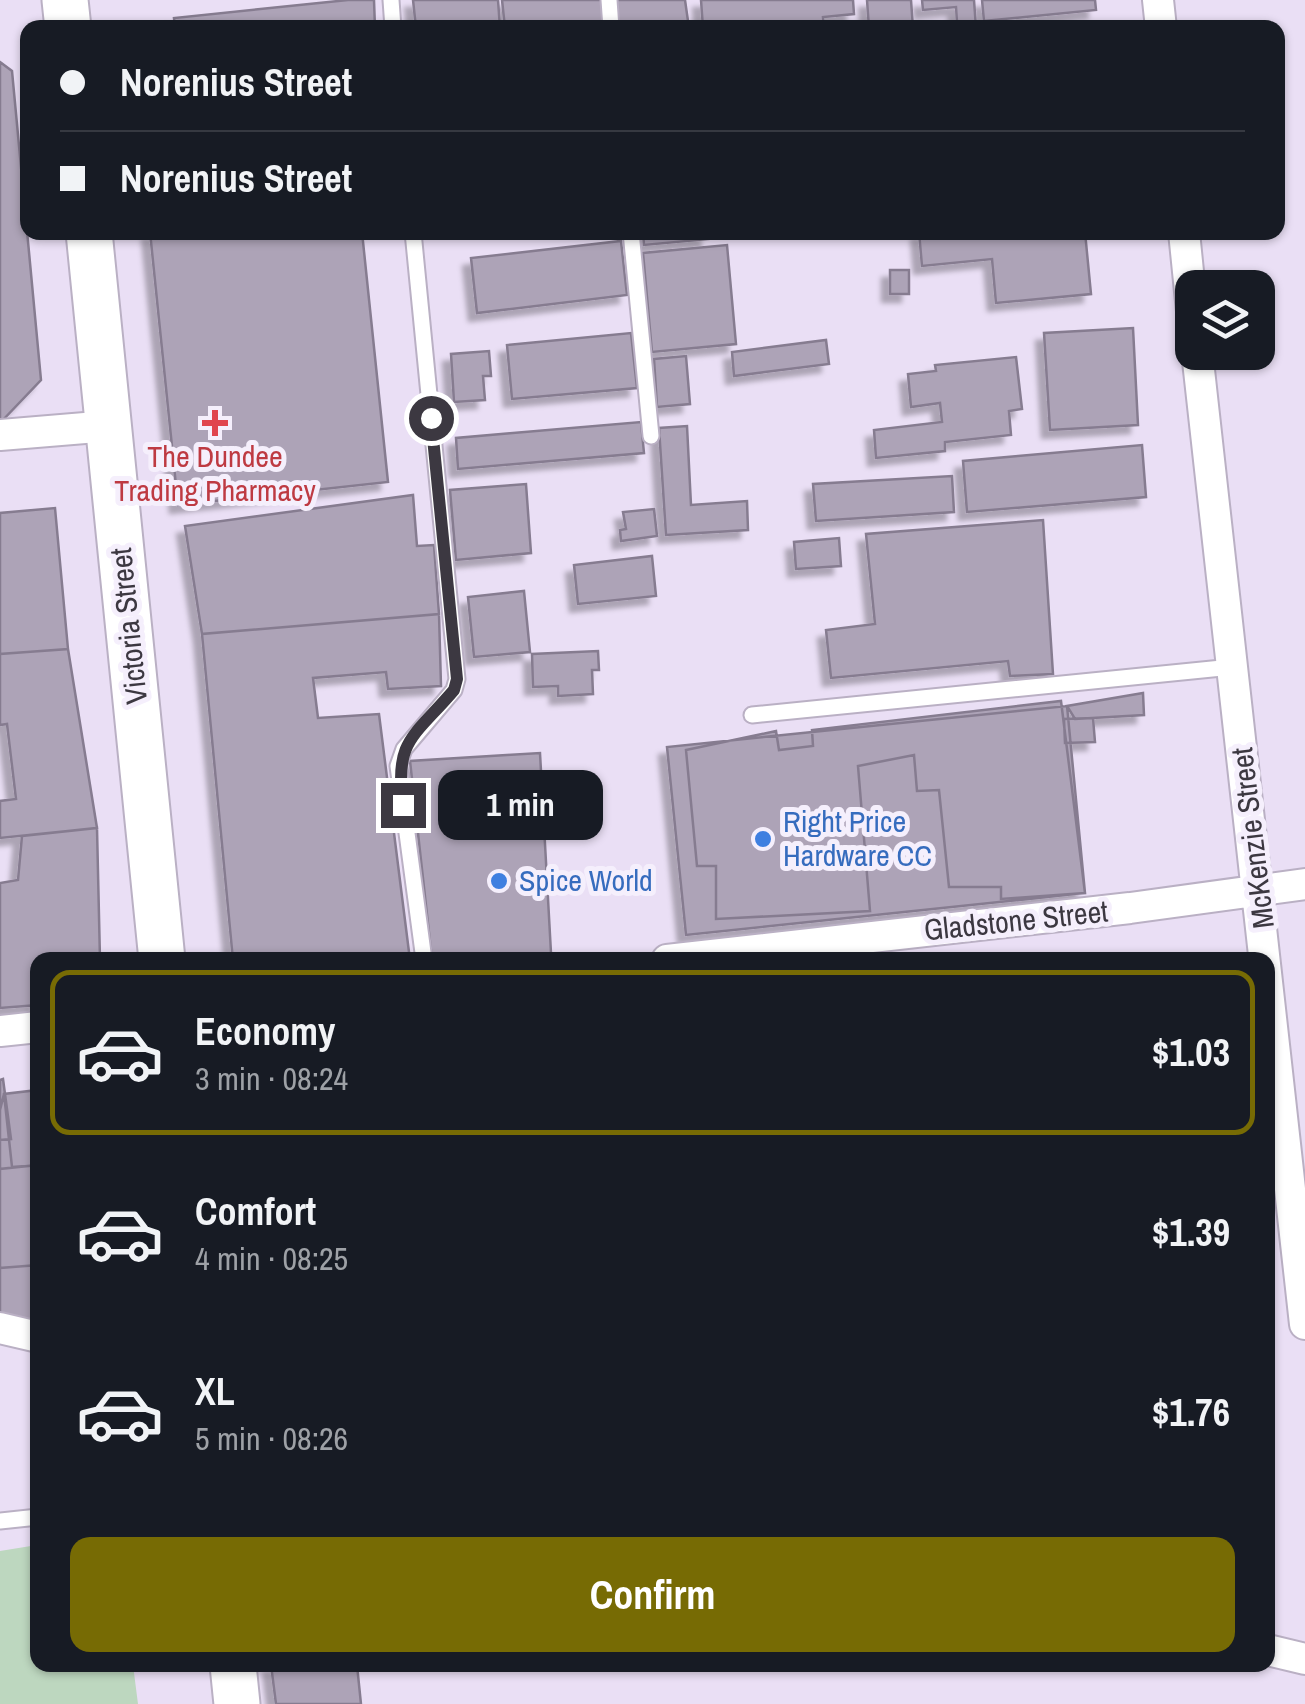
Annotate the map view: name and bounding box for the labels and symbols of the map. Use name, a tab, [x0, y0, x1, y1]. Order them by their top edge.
route start	[409, 396, 454, 441]
marker: The Dundee Trading Pharmacy	[204, 412, 226, 434]
place label: The Dundee Trading Pharmacy	[114, 436, 316, 510]
street label: Victoria Street	[100, 546, 156, 706]
street label: McKenzie Street	[1221, 745, 1283, 931]
callout: 1 min	[438, 770, 603, 840]
route end	[381, 783, 426, 828]
place label: Right Price Hardware CC	[783, 801, 932, 875]
marker: Right Price Hardware CC	[752, 828, 774, 850]
place label: Spice World	[519, 860, 653, 900]
marker: Spice World	[488, 870, 510, 892]
street label: Gladstone Street	[922, 890, 1110, 950]

